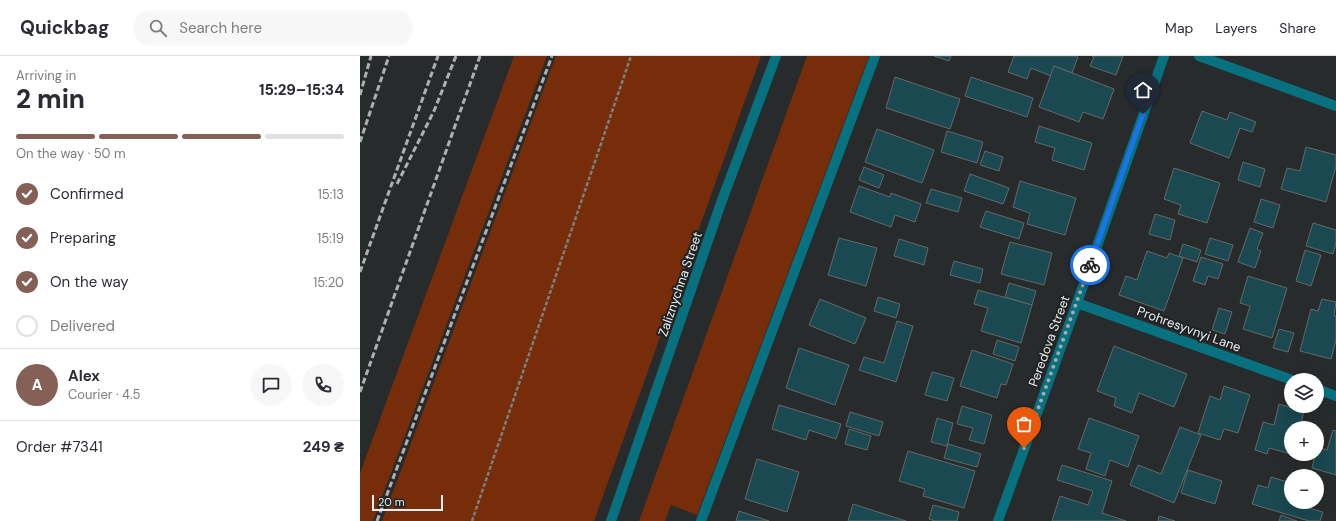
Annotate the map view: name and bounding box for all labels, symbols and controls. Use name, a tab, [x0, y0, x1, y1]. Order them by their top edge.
search box	[133, 10, 413, 46]
text: Quickbag	[20, 15, 109, 40]
icon: search	[147, 17, 169, 39]
text: Search here	[179, 18, 262, 38]
text: Map	[1165, 19, 1193, 37]
text: Layers	[1215, 19, 1257, 37]
text: Share	[1279, 19, 1316, 37]
text: Arriving in	[16, 67, 76, 84]
pin	[1126, 73, 1160, 114]
icon: home	[1132, 79, 1154, 101]
text: 15:29–15:34	[259, 80, 344, 100]
text: 2 min	[16, 82, 85, 116]
text: On the way · 50 m	[16, 145, 126, 162]
icon: check	[16, 183, 38, 205]
text: Confirmed	[50, 184, 124, 204]
text: 15:13	[318, 186, 344, 203]
icon: check	[16, 227, 38, 249]
text: Preparing	[50, 228, 116, 248]
street label: Zaliznychna Street	[654, 229, 706, 339]
text: 15:19	[317, 230, 344, 247]
courier	[1070, 245, 1110, 285]
icon: bike	[1079, 254, 1101, 276]
icon: check	[16, 271, 38, 293]
text: On the way	[50, 272, 129, 292]
text: 15:20	[313, 274, 344, 291]
street label: Peredova Street	[1025, 293, 1073, 389]
street label: Prohresyvnyi Lane	[1135, 302, 1243, 356]
text: Delivered	[50, 316, 115, 336]
button: chat	[250, 364, 292, 406]
button: phone	[302, 364, 344, 406]
text: Alex	[68, 366, 100, 386]
map controls	[1284, 373, 1324, 509]
button: layers	[1284, 373, 1324, 413]
text: A	[32, 375, 42, 395]
text: Courier · 4.5	[68, 386, 141, 403]
pin	[1007, 407, 1041, 448]
icon: bag	[1013, 413, 1035, 435]
button: +	[1284, 421, 1324, 461]
text: Order #7341	[16, 437, 103, 457]
text: 249 ₴	[303, 437, 344, 457]
button: −	[1284, 469, 1324, 509]
scale bar	[372, 493, 443, 512]
text: 20 m	[378, 495, 404, 509]

